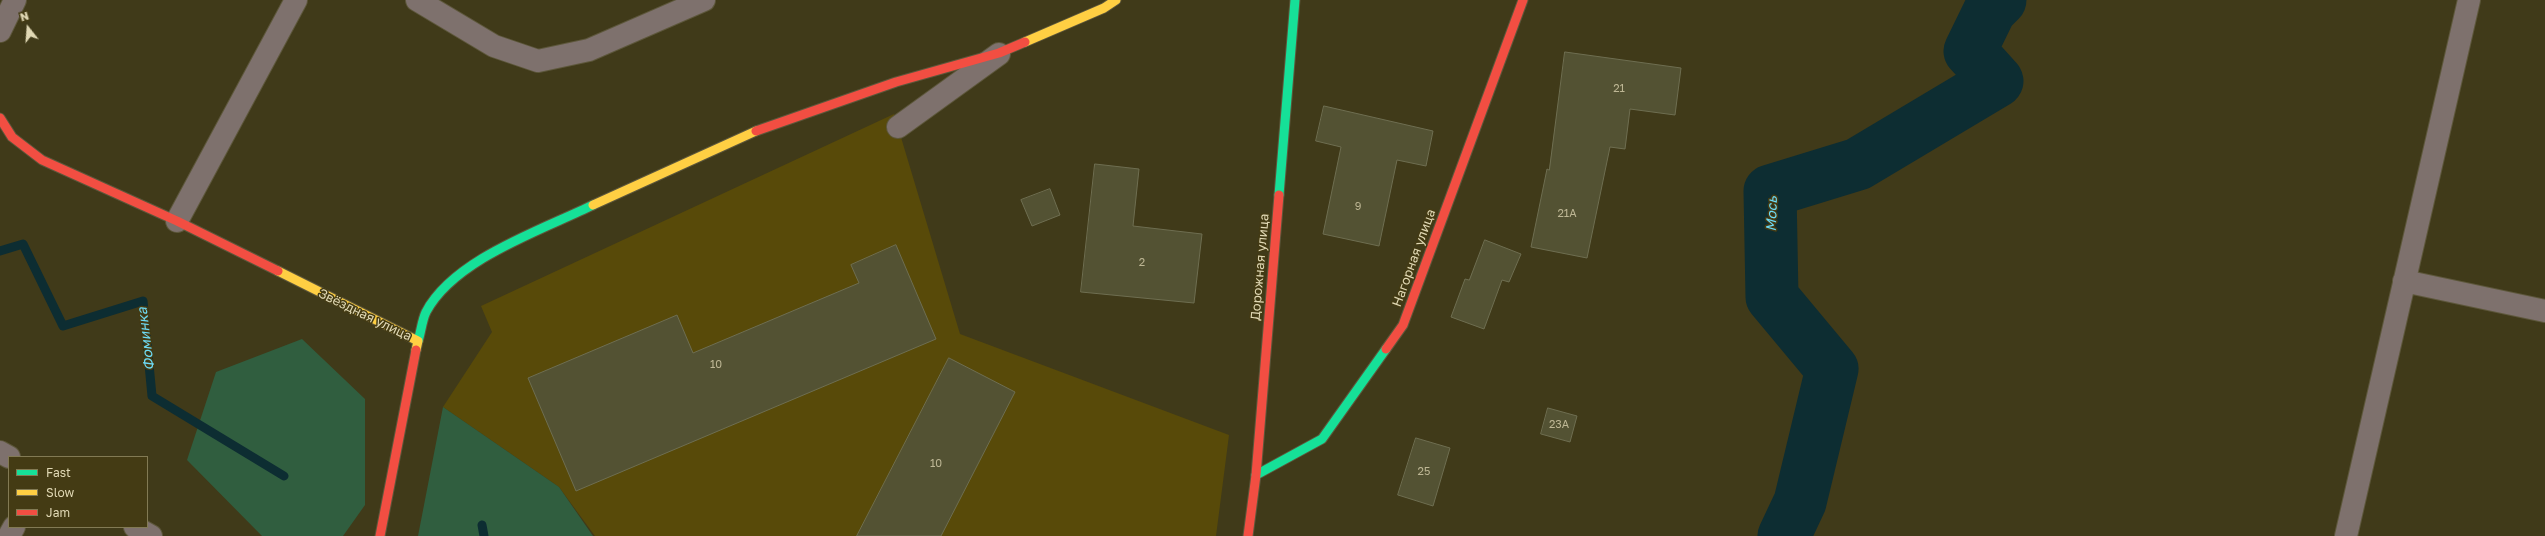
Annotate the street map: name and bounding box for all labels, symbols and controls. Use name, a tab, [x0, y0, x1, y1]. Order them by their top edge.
north arrow	[8, 8, 48, 48]
text: N	[18, 9, 30, 23]
house number: 21	[1613, 82, 1625, 96]
water label: Мось	[1763, 196, 1781, 232]
house number: 9	[1355, 200, 1361, 214]
street label: Нагорная улица	[1389, 207, 1439, 309]
house number: 21А	[1557, 207, 1577, 221]
street label: Дорожная улица	[1248, 213, 1272, 321]
house number: 2	[1139, 256, 1145, 270]
street label: Звёздная улица	[316, 286, 414, 344]
water label: Фоминка	[134, 307, 158, 371]
house number: 10	[710, 358, 722, 372]
house number: 23А	[1549, 418, 1569, 432]
legend	[8, 456, 148, 528]
house number: 10	[930, 457, 942, 471]
text: Fast	[46, 465, 71, 480]
house number: 25	[1418, 465, 1430, 479]
text: Slow	[46, 485, 74, 500]
text: Jam	[46, 505, 70, 520]

